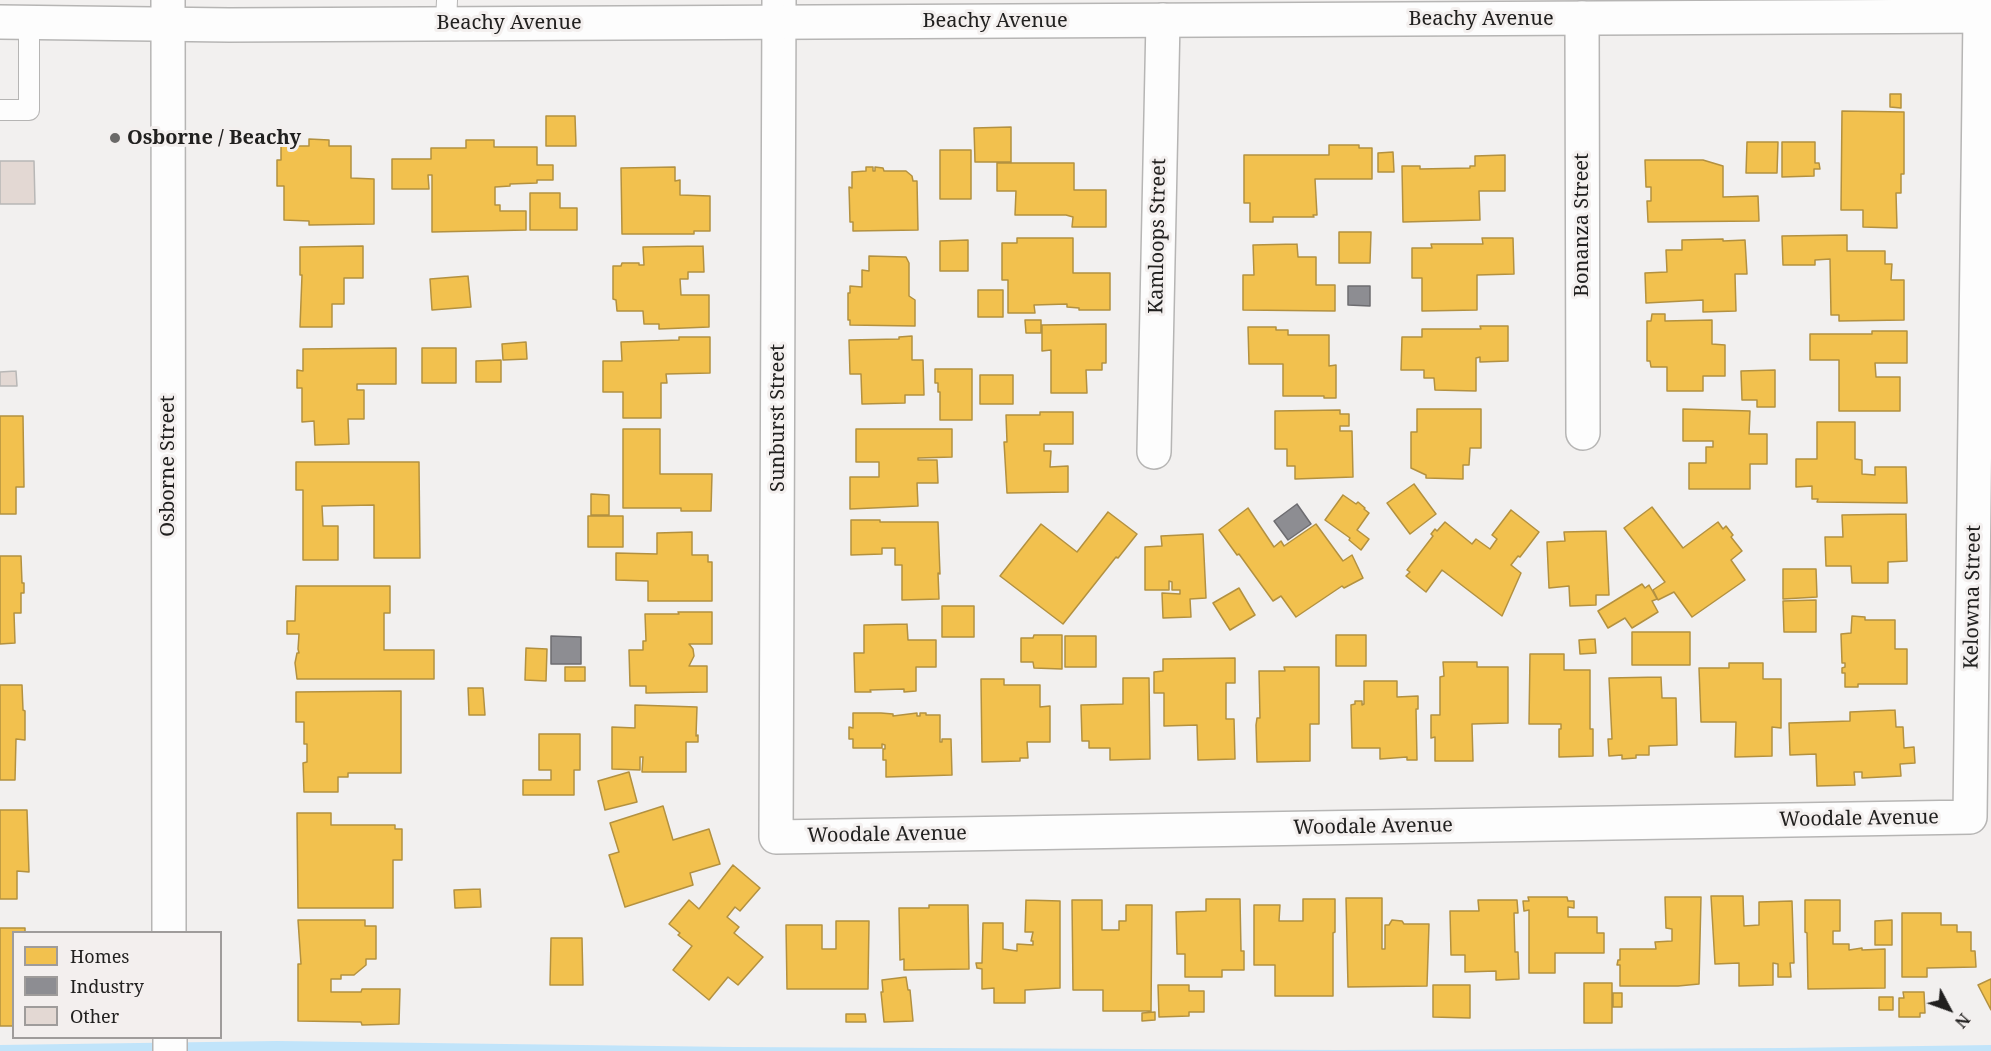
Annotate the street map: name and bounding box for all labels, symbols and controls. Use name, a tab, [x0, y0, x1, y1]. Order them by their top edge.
street label: Beachy Avenue	[1408, 7, 1554, 31]
street label: Beachy Avenue	[922, 9, 1068, 33]
street label: Beachy Avenue	[436, 11, 582, 35]
place label: Osborne / Beachy	[127, 126, 301, 150]
marker: Osborne / Beachy	[108, 131, 122, 145]
street label: Bonanza Street	[1570, 153, 1594, 297]
street label: Kamloops Street	[1145, 158, 1171, 314]
street label: Sunburst Street	[766, 344, 790, 492]
street label: Osborne Street	[156, 395, 180, 537]
street label: Kelowna Street	[1960, 525, 1986, 669]
street label: Woodale Avenue	[1779, 806, 1939, 832]
street label: Woodale Avenue	[1293, 814, 1453, 840]
street label: Woodale Avenue	[807, 822, 967, 848]
legend	[12, 931, 222, 1039]
text: Homes	[70, 944, 129, 968]
text: Industry	[70, 974, 144, 998]
north arrow	[1919, 979, 1979, 1039]
text: Other	[70, 1004, 119, 1028]
text: N	[1950, 1009, 1975, 1033]

